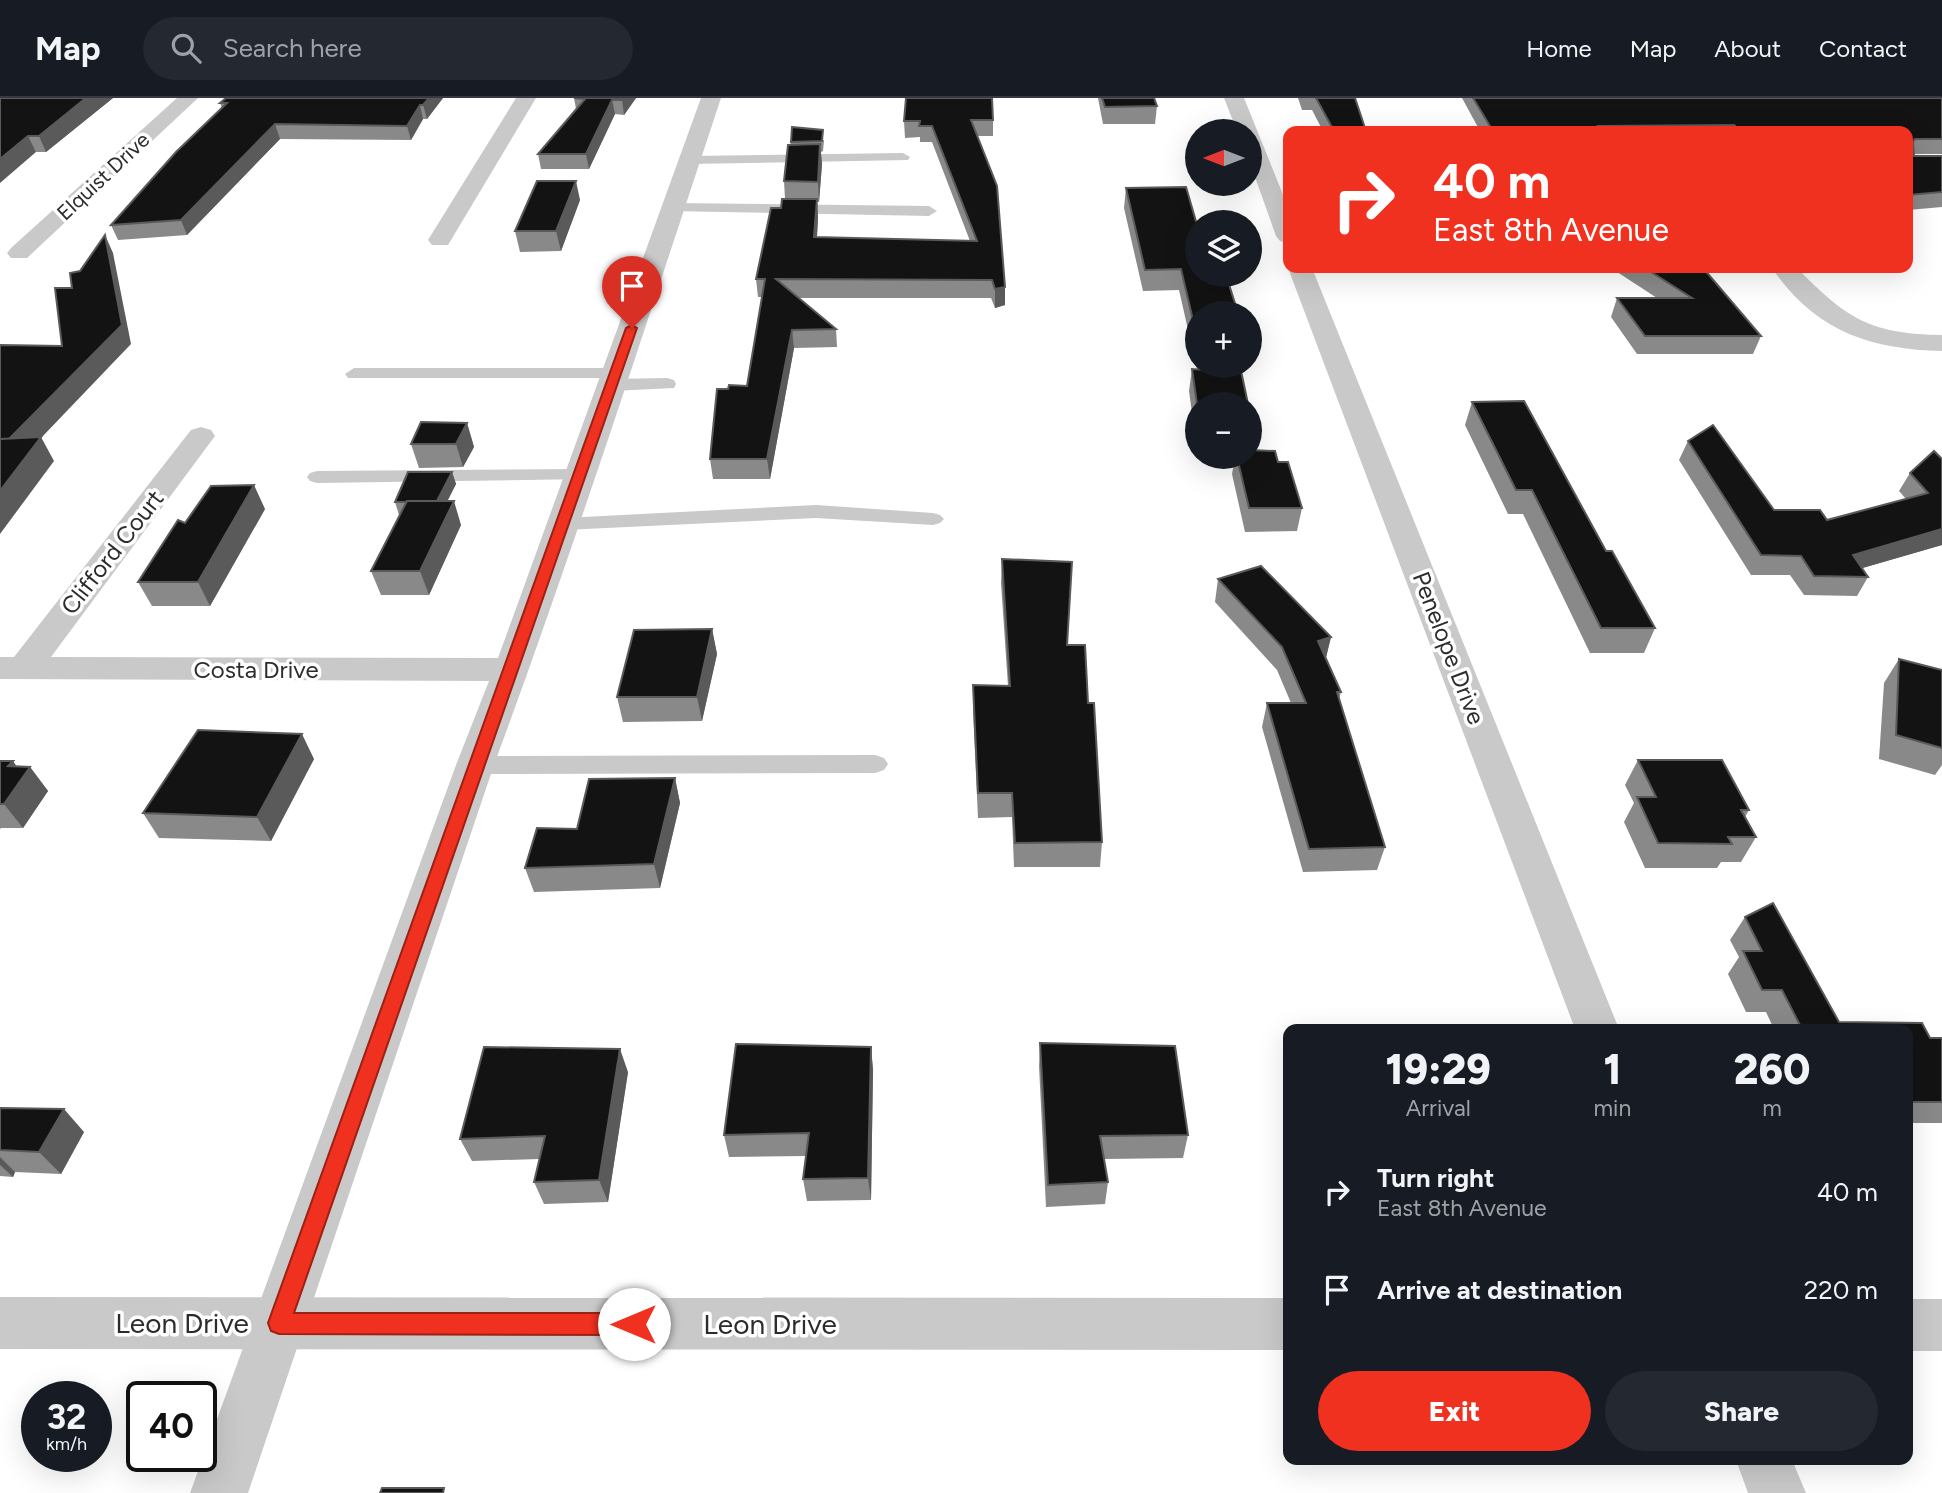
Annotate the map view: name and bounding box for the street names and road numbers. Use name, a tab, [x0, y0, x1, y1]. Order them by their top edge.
street label: Elquist Drive	[52, 127, 154, 225]
street label: Clifford Court	[55, 484, 169, 620]
street label: Penelope Drive	[1407, 568, 1491, 728]
street label: Costa Drive	[193, 655, 319, 684]
street label: Leon Drive	[115, 1306, 249, 1340]
street label: Leon Drive	[703, 1307, 837, 1341]

